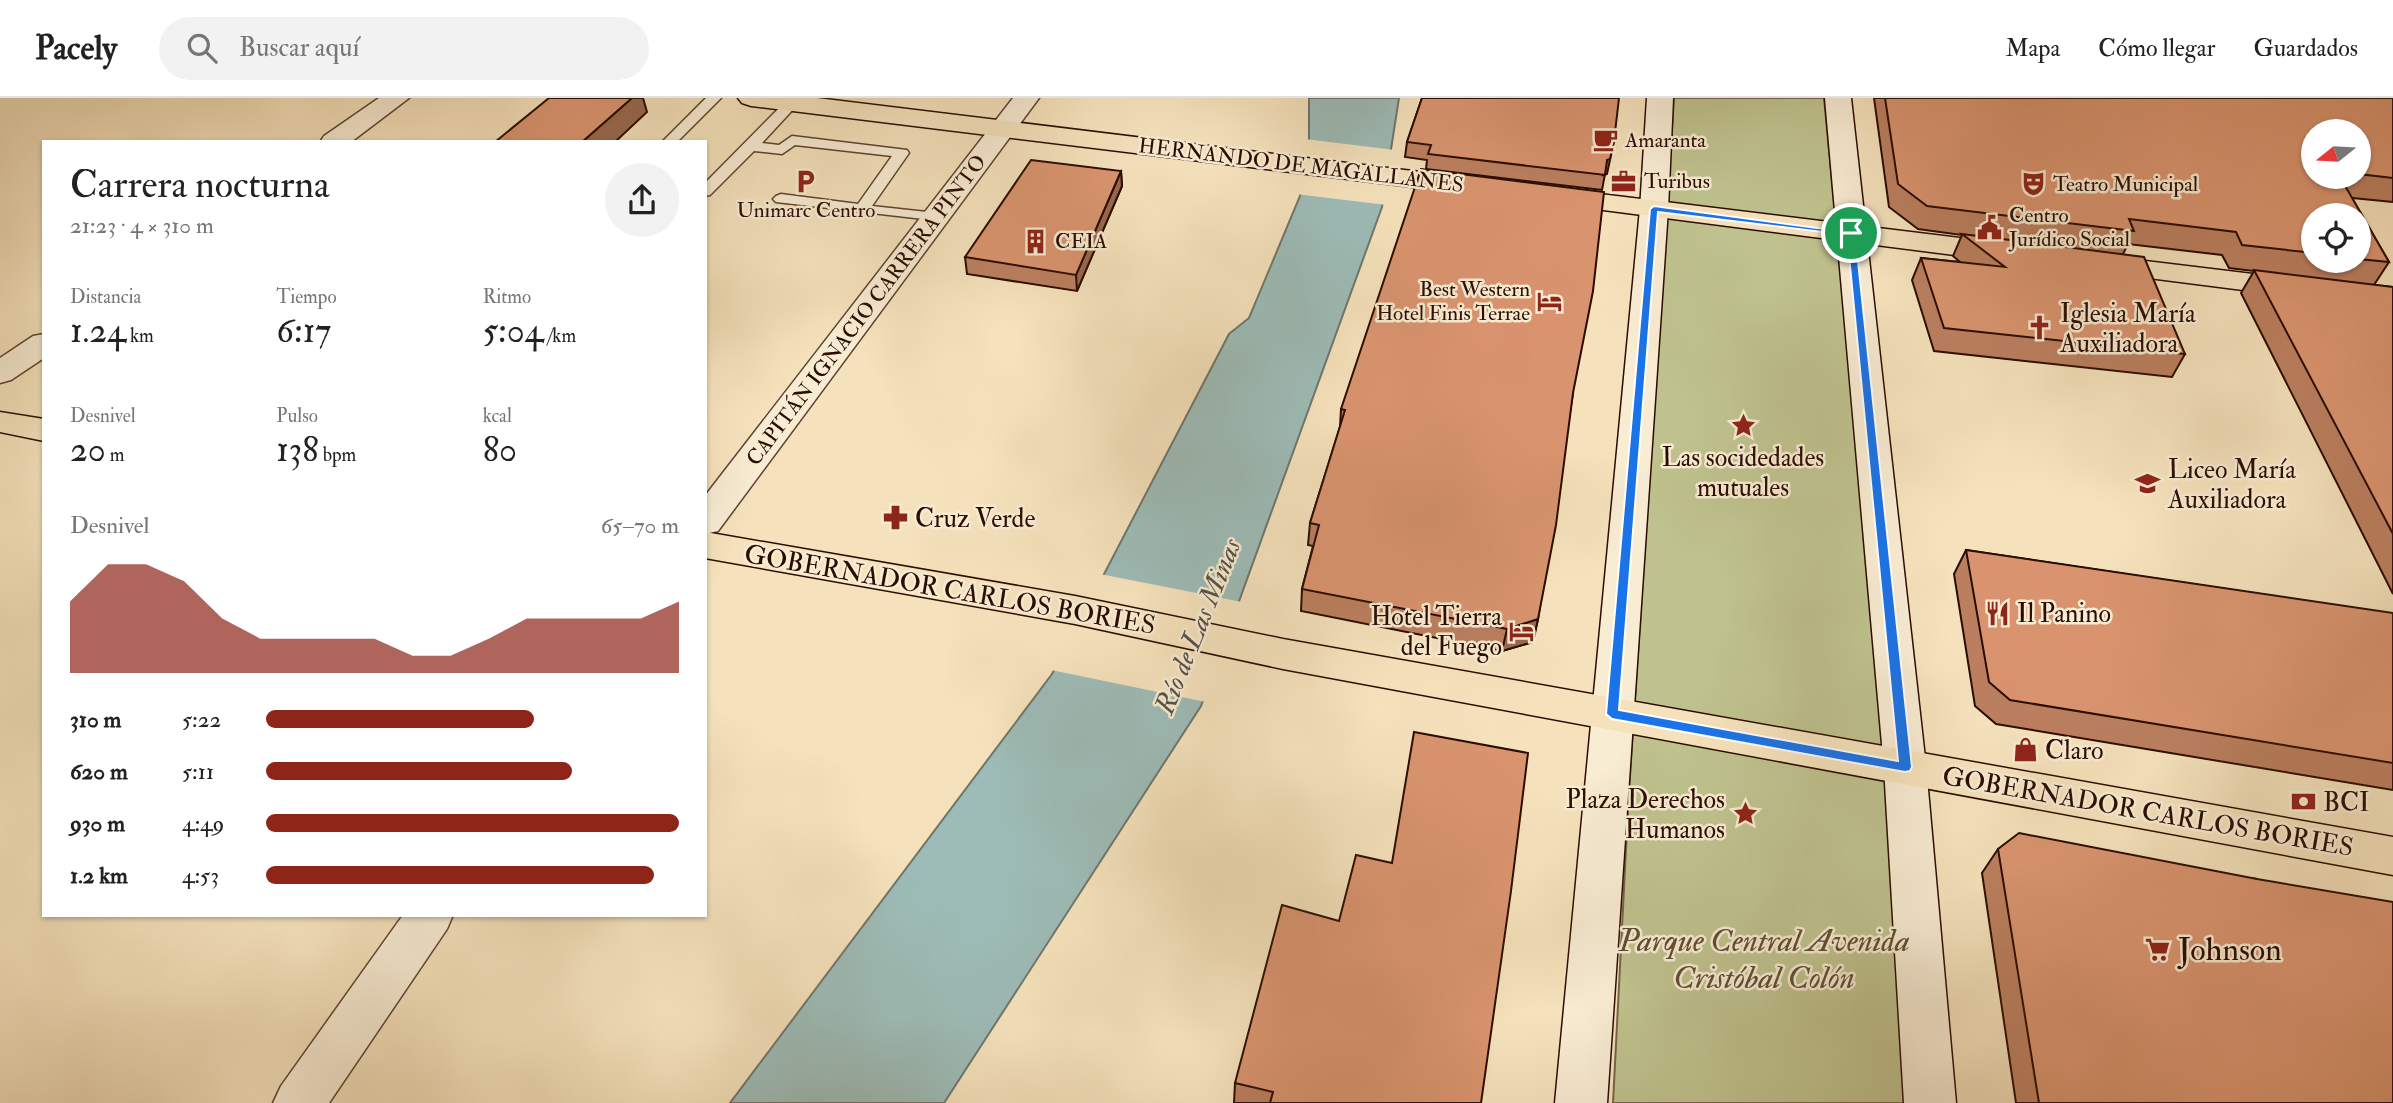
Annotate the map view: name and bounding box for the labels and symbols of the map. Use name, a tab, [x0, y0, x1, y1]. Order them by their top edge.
north arrow	[2301, 119, 2371, 189]
cafe icon: Amaranta	[1591, 126, 1619, 154]
place label: Amaranta	[1624, 127, 1706, 154]
street label: HERNANDO DE MAGALLANES	[1137, 132, 1465, 199]
street label: CAPITÁN IGNACIO CARRERA PINTO	[740, 149, 992, 471]
parking icon: Unimarc Centro	[792, 167, 820, 195]
office icon: Turibus	[1610, 167, 1638, 195]
place label: Turibus	[1644, 168, 1710, 195]
theatre icon: Teatro Municipal	[2019, 170, 2047, 198]
place label: Teatro Municipal	[2053, 171, 2199, 198]
place label: Unimarc Centro	[737, 197, 875, 224]
place label: Centro Jurídico Social	[2008, 202, 2130, 253]
pin	[1821, 203, 1881, 263]
public building icon: Centro Jurídico Social	[1975, 213, 2003, 241]
building icon: CEIA	[1021, 227, 1049, 255]
place label: CEIA	[1055, 228, 1107, 255]
place label: Best Western Hotel Finis Terrae	[1376, 276, 1530, 327]
hotel icon: Best Western Hotel Finis Terrae	[1536, 287, 1564, 315]
place label: Iglesia María Auxiliadora	[2059, 298, 2196, 360]
church icon: Iglesia María Auxiliadora	[2026, 314, 2054, 342]
place icon: Las socidedades mutuales	[1729, 411, 1757, 439]
place label: Las socidedades mutuales	[1662, 442, 1824, 504]
place label: Liceo María Auxiliadora	[2167, 454, 2296, 516]
school or university icon: Liceo María Auxiliadora	[2134, 470, 2162, 498]
place label: Cruz Verde	[915, 503, 1035, 535]
pharmacy icon: Cruz Verde	[881, 504, 909, 532]
water label: Río de Las Minas	[1147, 533, 1250, 720]
street label: GOBERNADOR CARLOS BORIES	[742, 538, 1158, 642]
place label: Il Panino	[2017, 598, 2111, 630]
restaurant icon: Il Panino	[1983, 599, 2011, 627]
place label: Hotel Tierra del Fuego	[1370, 601, 1502, 663]
hotel icon: Hotel Tierra del Fuego	[1508, 617, 1536, 645]
place label: Claro	[2045, 735, 2104, 767]
shop icon: Claro	[2011, 736, 2039, 764]
street label: GOBERNADOR CARLOS BORIES	[1940, 760, 2356, 864]
place label: Plaza Derechos Humanos	[1566, 784, 1725, 846]
place label: BCI	[2323, 787, 2370, 819]
bank icon: BCI	[2289, 788, 2317, 816]
place icon: Plaza Derechos Humanos	[1731, 800, 1759, 828]
park label: Parque Central Avenida Cristóbal Colón	[1617, 921, 1910, 998]
place label: Johnson	[2177, 930, 2282, 970]
supermarket icon: Johnson	[2144, 935, 2172, 963]

